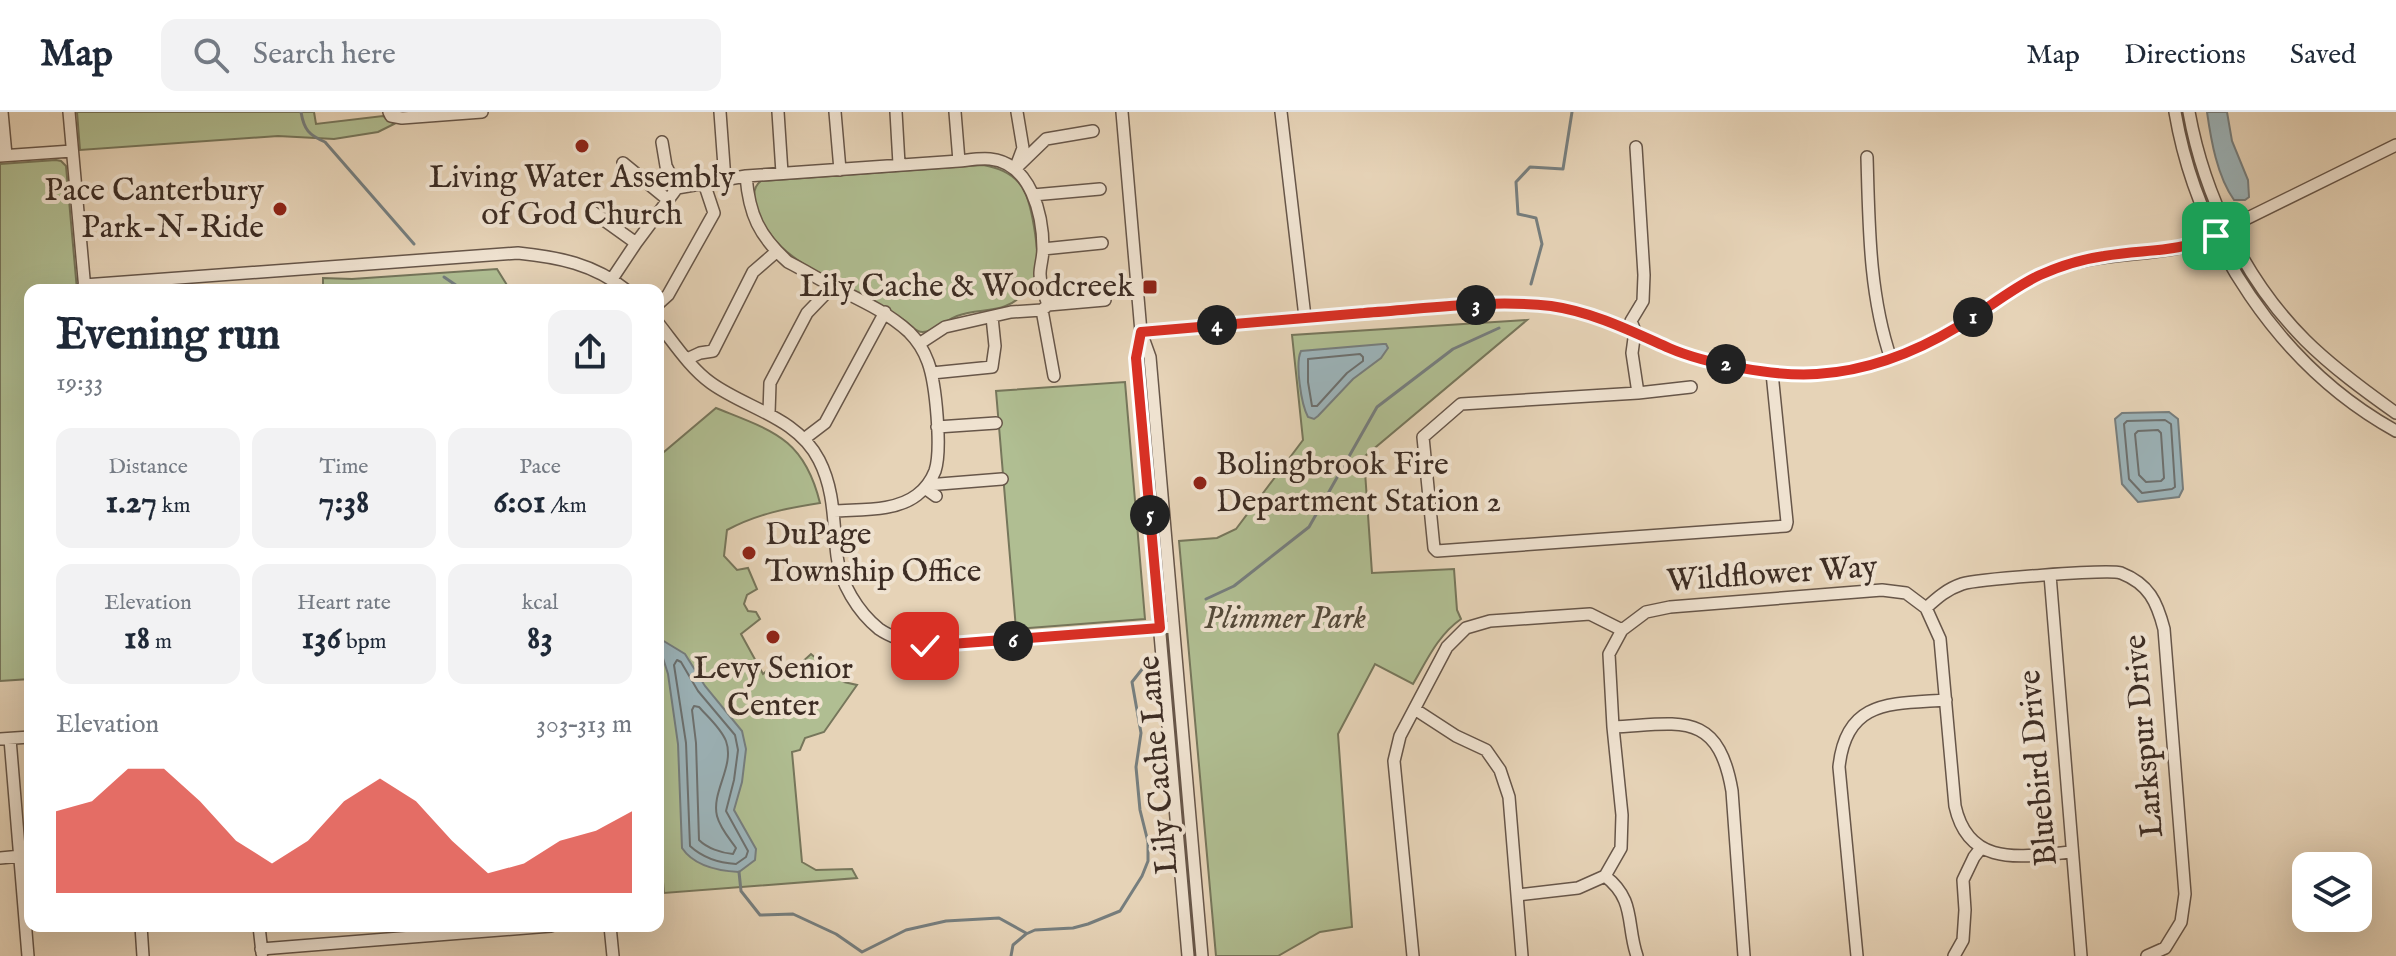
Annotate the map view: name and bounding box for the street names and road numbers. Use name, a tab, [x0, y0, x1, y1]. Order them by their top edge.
street label: Wildflower Way	[1665, 547, 1879, 603]
street label: Larkspur Drive	[2116, 633, 2174, 839]
street label: Lily Cache Lane	[1129, 654, 1189, 876]
street label: Bluebird Drive	[2010, 668, 2068, 868]

